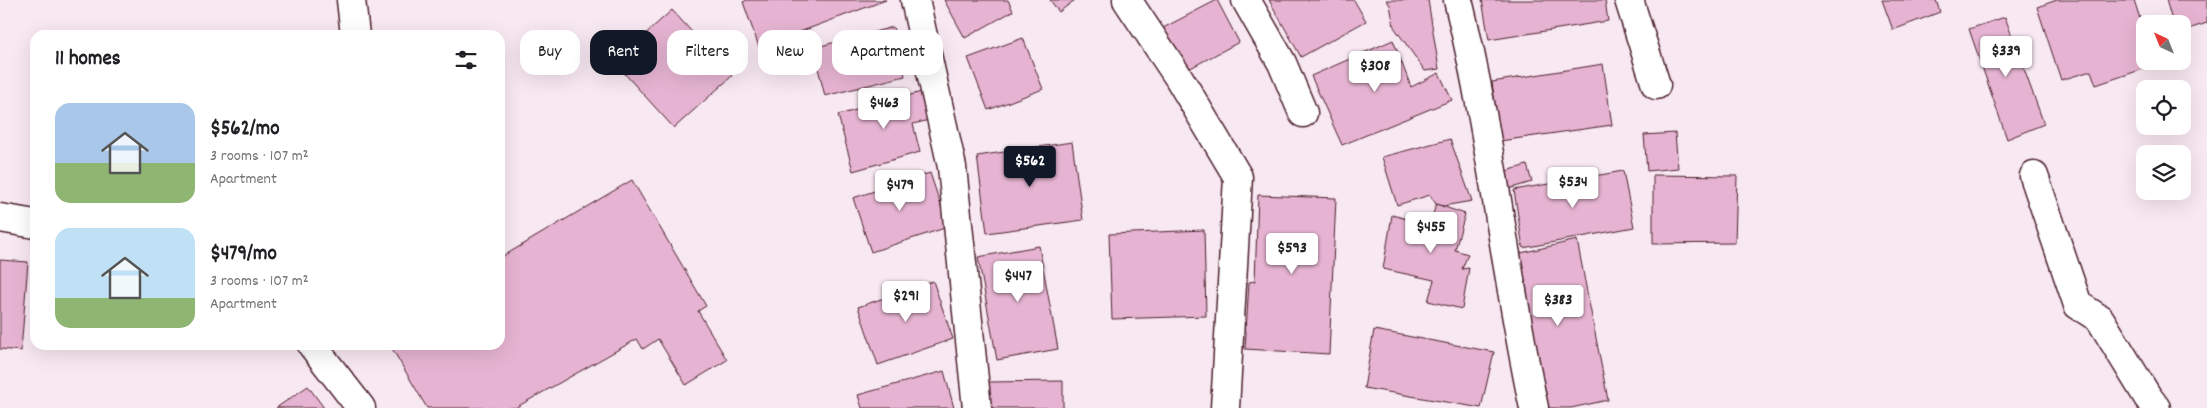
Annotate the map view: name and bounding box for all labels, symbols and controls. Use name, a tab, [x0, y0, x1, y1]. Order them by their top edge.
north arrow	[2136, 15, 2191, 70]
map controls	[2136, 15, 2191, 200]
chip: Buy	[520, 30, 580, 75]
chip: Rent	[590, 30, 657, 75]
chip: Filters	[667, 30, 748, 75]
chip: New	[758, 30, 822, 75]
chip: Apartment	[832, 30, 943, 75]
pin: $339	[1976, 36, 2036, 78]
text: $339	[1991, 40, 2021, 63]
text: 11 homes	[55, 45, 120, 75]
icon: filters	[452, 46, 480, 74]
pin: $308	[1345, 51, 1405, 93]
text: $308	[1360, 55, 1390, 78]
button: locate	[2136, 80, 2191, 135]
pin: $463	[854, 88, 914, 130]
text: $463	[869, 92, 899, 115]
text: $562/mo	[210, 115, 280, 145]
icon: home	[95, 123, 155, 183]
text: 3 rooms · 107 m²	[210, 145, 309, 168]
button: layers	[2136, 145, 2191, 200]
pin: $562	[1000, 146, 1060, 188]
text: $562	[1015, 150, 1045, 173]
pin: $534	[1543, 166, 1603, 209]
text: Apartment	[210, 168, 277, 191]
pin: $479	[870, 170, 930, 212]
text: $534	[1558, 171, 1588, 194]
text: $479	[886, 174, 914, 197]
pin: $455	[1401, 212, 1461, 254]
text: $455	[1416, 216, 1446, 239]
pin: $593	[1262, 232, 1322, 275]
text: $593	[1277, 237, 1307, 260]
text: $479/mo	[210, 240, 277, 270]
icon: home	[95, 248, 155, 308]
pin: $447	[988, 260, 1048, 303]
text: $447	[1004, 265, 1032, 288]
text: 3 rooms · 107 m²	[210, 270, 309, 293]
pin: $291	[876, 280, 936, 323]
pin: $383	[1528, 284, 1588, 327]
text: $291	[893, 285, 919, 308]
text: $383	[1544, 289, 1572, 312]
text: Apartment	[210, 293, 277, 316]

